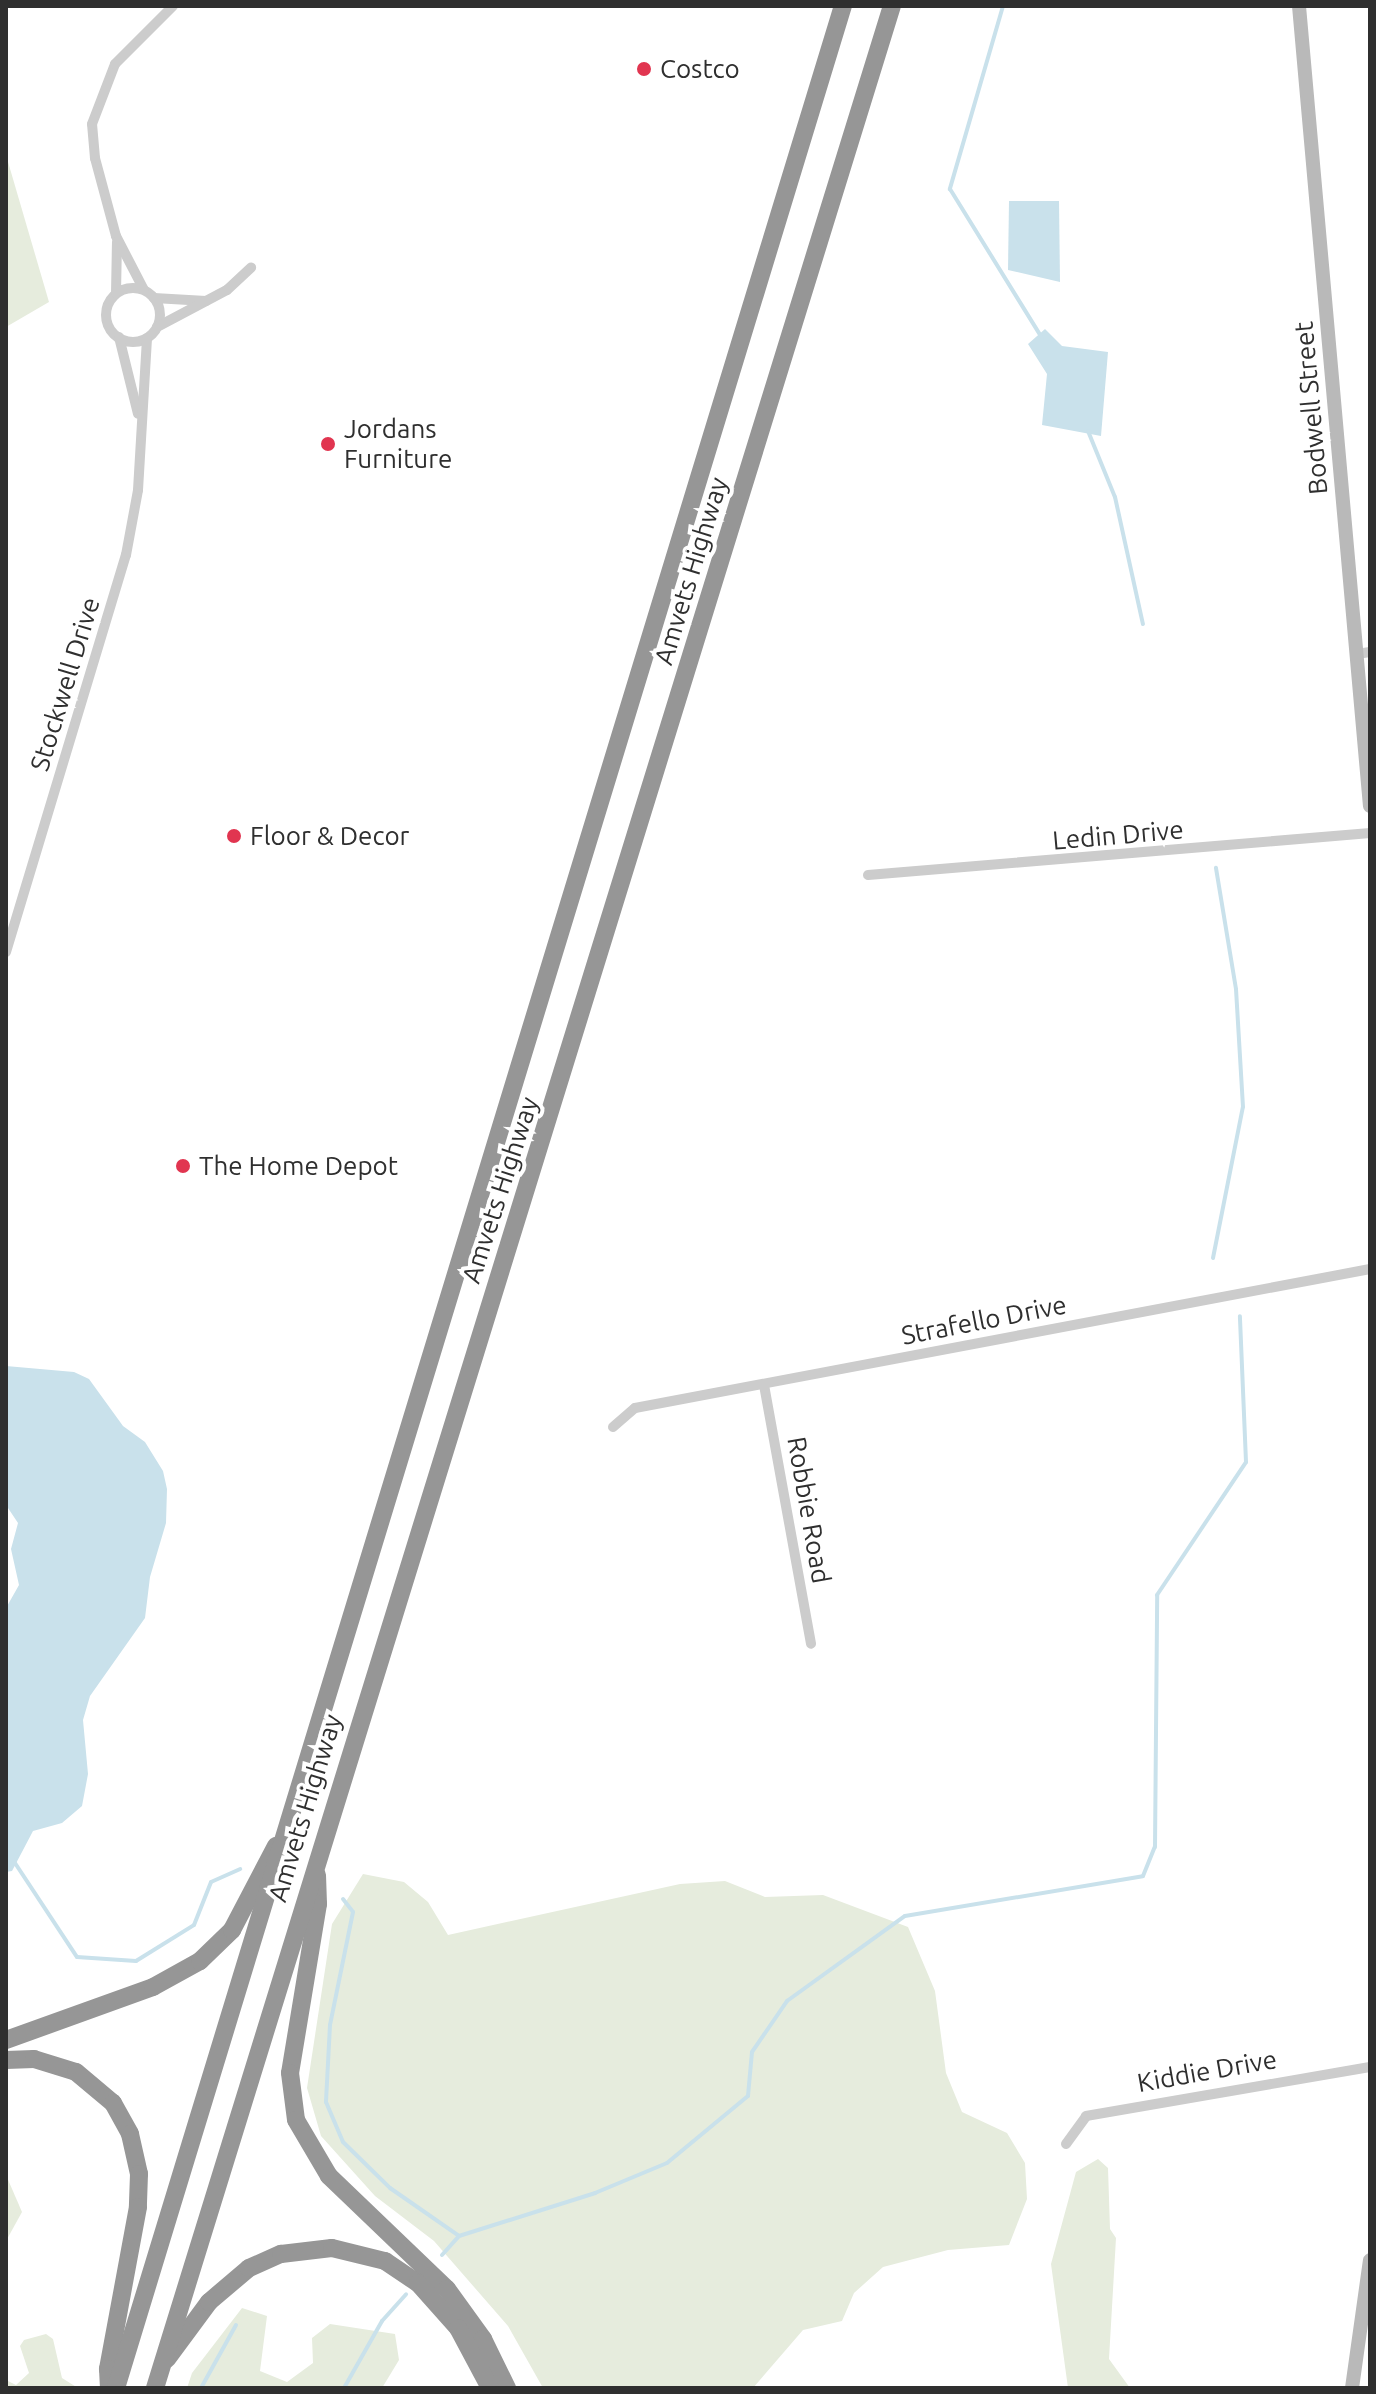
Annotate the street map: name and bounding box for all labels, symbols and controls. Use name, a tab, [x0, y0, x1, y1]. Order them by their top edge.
place label: Costco	[660, 53, 740, 85]
marker: Costco	[635, 60, 653, 78]
street label: Bodwell Street	[1288, 320, 1334, 496]
place label: Jordans Furniture	[344, 413, 452, 474]
marker: Jordans Furniture	[319, 435, 337, 453]
street label: Amvets Highway	[648, 474, 734, 668]
street label: Stockwell Drive	[24, 593, 106, 775]
street label: Ledin Drive	[1051, 814, 1185, 856]
place label: Floor & Decor	[250, 820, 409, 852]
marker: Floor & Decor	[225, 827, 243, 845]
street label: Amvets Highway	[455, 1093, 545, 1287]
place label: The Home Depot	[199, 1150, 398, 1182]
marker: The Home Depot	[174, 1157, 192, 1175]
street label: Strafello Drive	[899, 1289, 1069, 1351]
street label: Robbie Road	[781, 1434, 837, 1586]
street label: Amvets Highway	[262, 1711, 348, 1905]
street label: Kiddie Drive	[1135, 2043, 1279, 2099]

